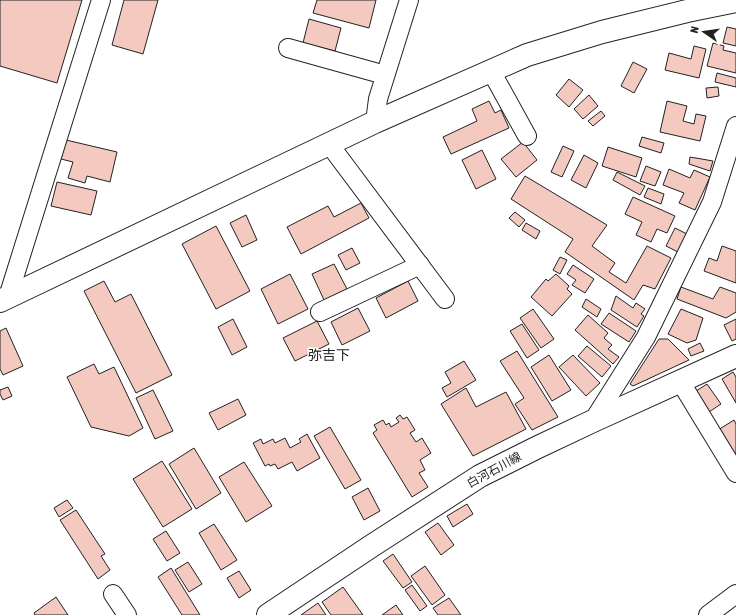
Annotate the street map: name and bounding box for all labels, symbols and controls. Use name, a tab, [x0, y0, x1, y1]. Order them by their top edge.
north arrow	[684, 12, 724, 52]
text: N	[688, 25, 701, 34]
district label: 弥吉下	[308, 347, 350, 363]
street label: 白河石川線	[464, 449, 524, 491]

